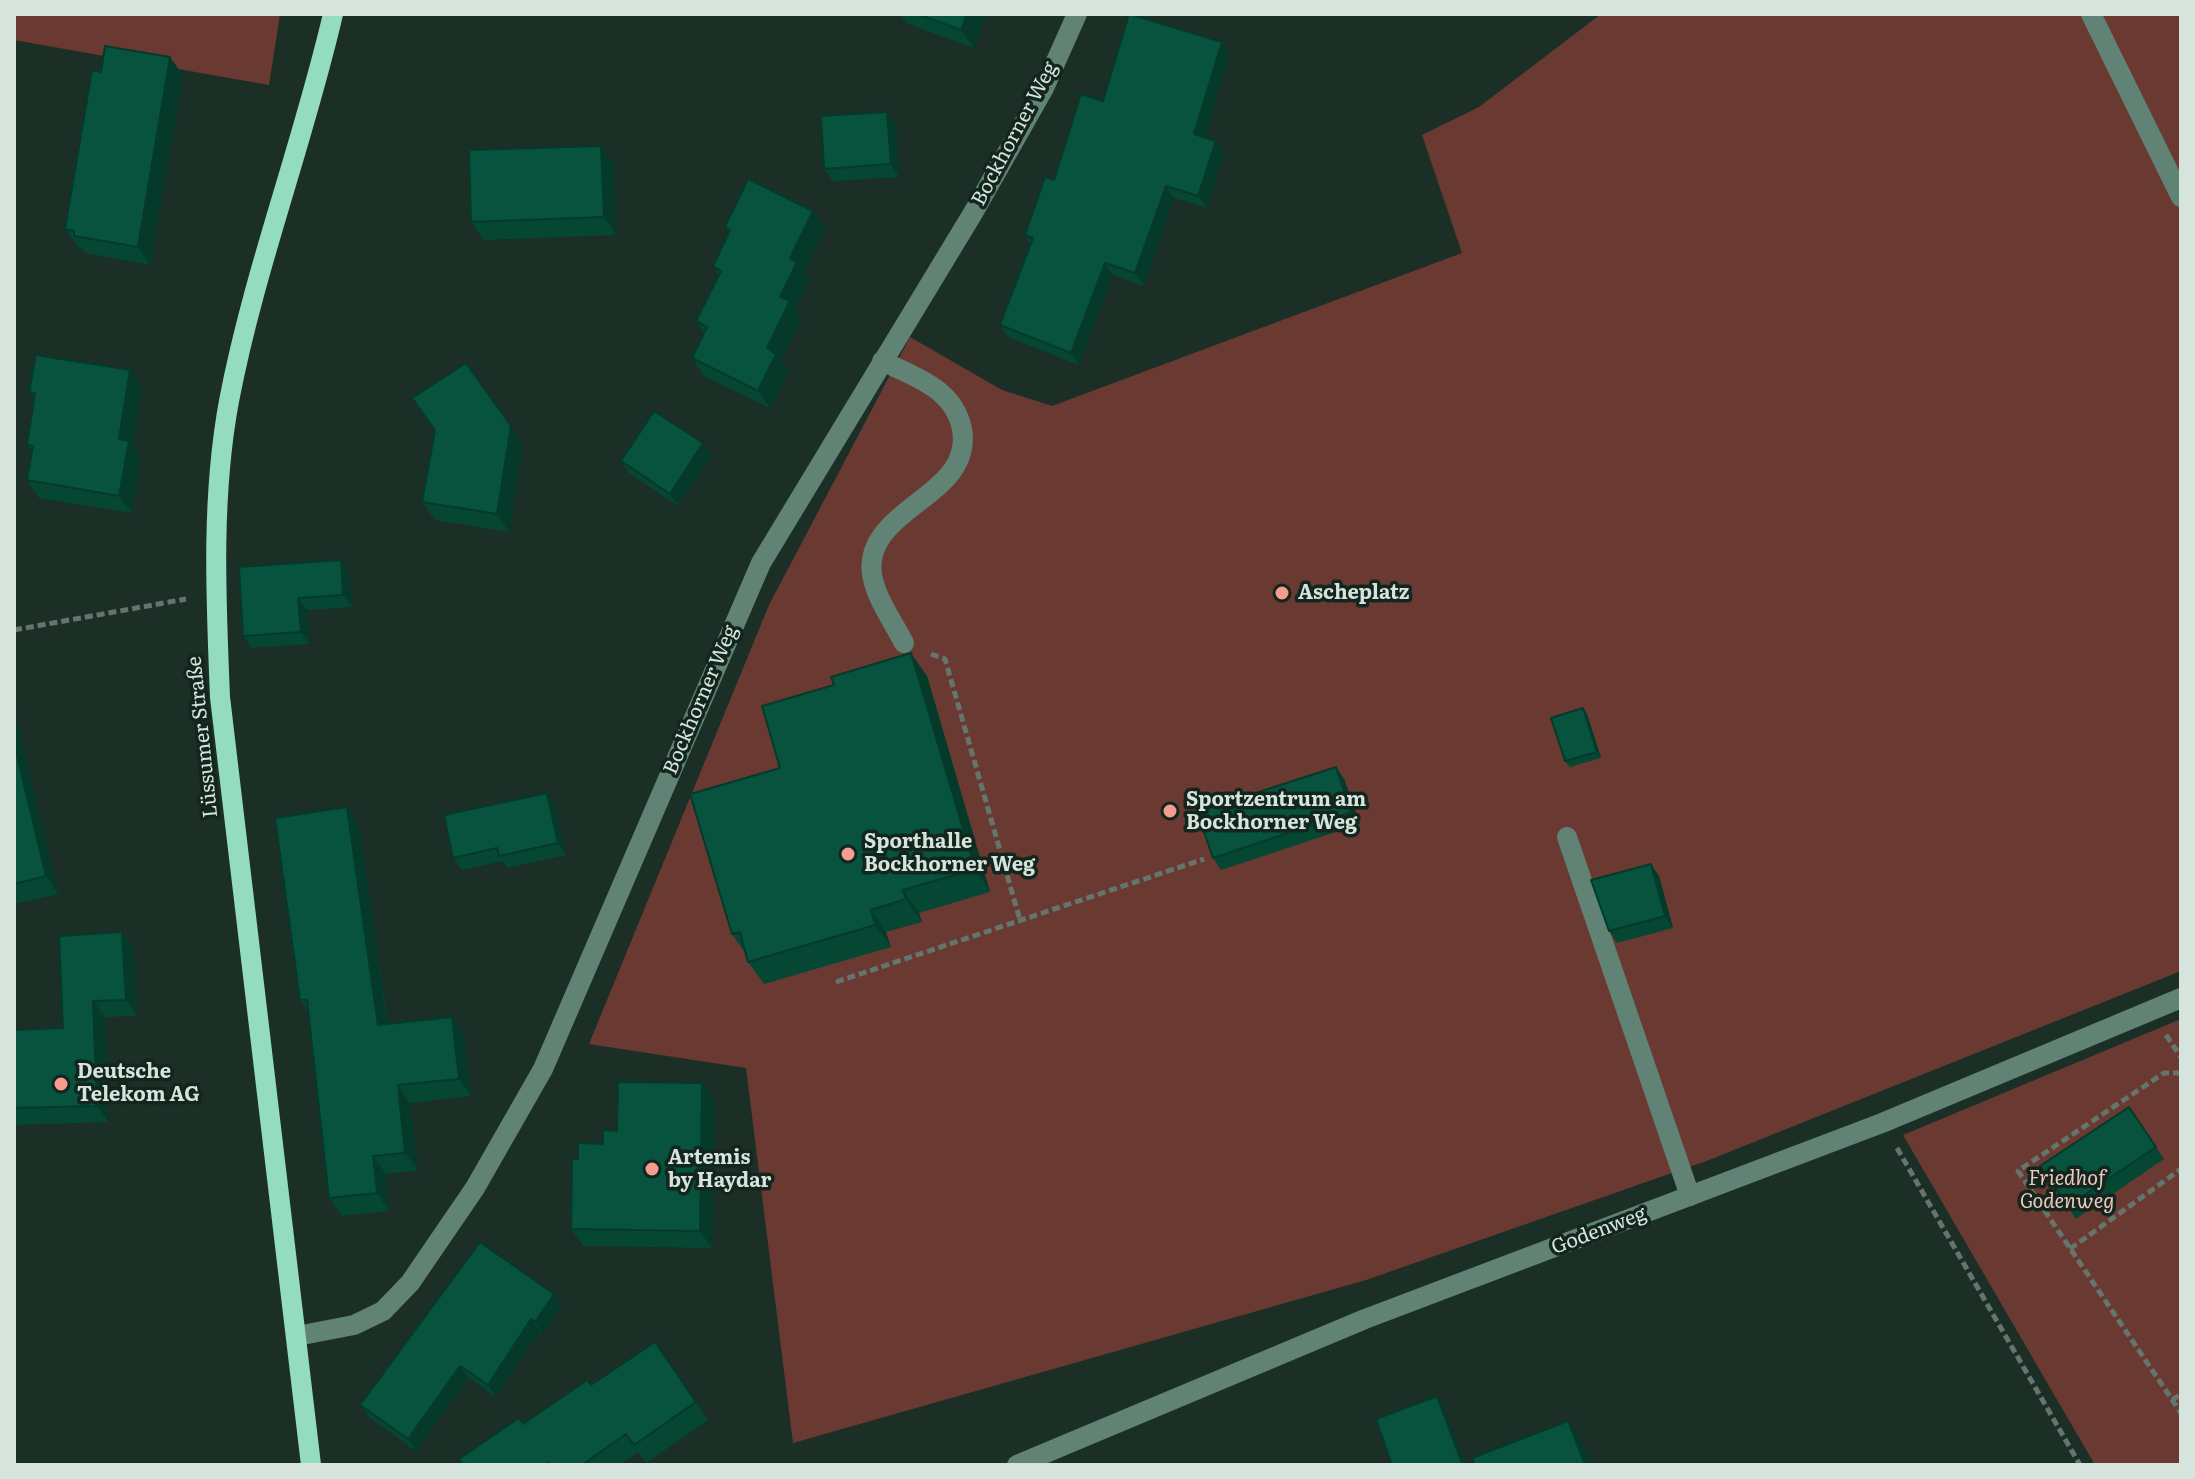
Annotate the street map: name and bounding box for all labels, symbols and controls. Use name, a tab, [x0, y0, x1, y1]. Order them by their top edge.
street label: Bockhorner Weg	[967, 58, 1063, 210]
place label: Ascheplatz	[1298, 581, 1409, 605]
marker: Ascheplatz	[1273, 584, 1291, 602]
street label: Bockhorner Weg	[659, 622, 743, 778]
street label: Lüssumer Straße	[183, 655, 223, 819]
place label: Sportzentrum am Bockhorner Weg	[1186, 788, 1366, 835]
marker: Sportzentrum am Bockhorner Weg	[1161, 802, 1179, 820]
place label: Sporthalle Bockhorner Weg	[864, 830, 1035, 877]
marker: Sporthalle Bockhorner Weg	[839, 845, 857, 863]
place label: Deutsche Telekom AG	[77, 1060, 200, 1107]
marker: Deutsche Telekom AG	[52, 1075, 70, 1093]
place label: Artemis by Haydar	[668, 1146, 771, 1193]
marker: Artemis by Haydar	[643, 1160, 661, 1178]
park label: Friedhof Godenweg	[2020, 1167, 2114, 1214]
street label: Godenweg	[1548, 1202, 1650, 1260]

